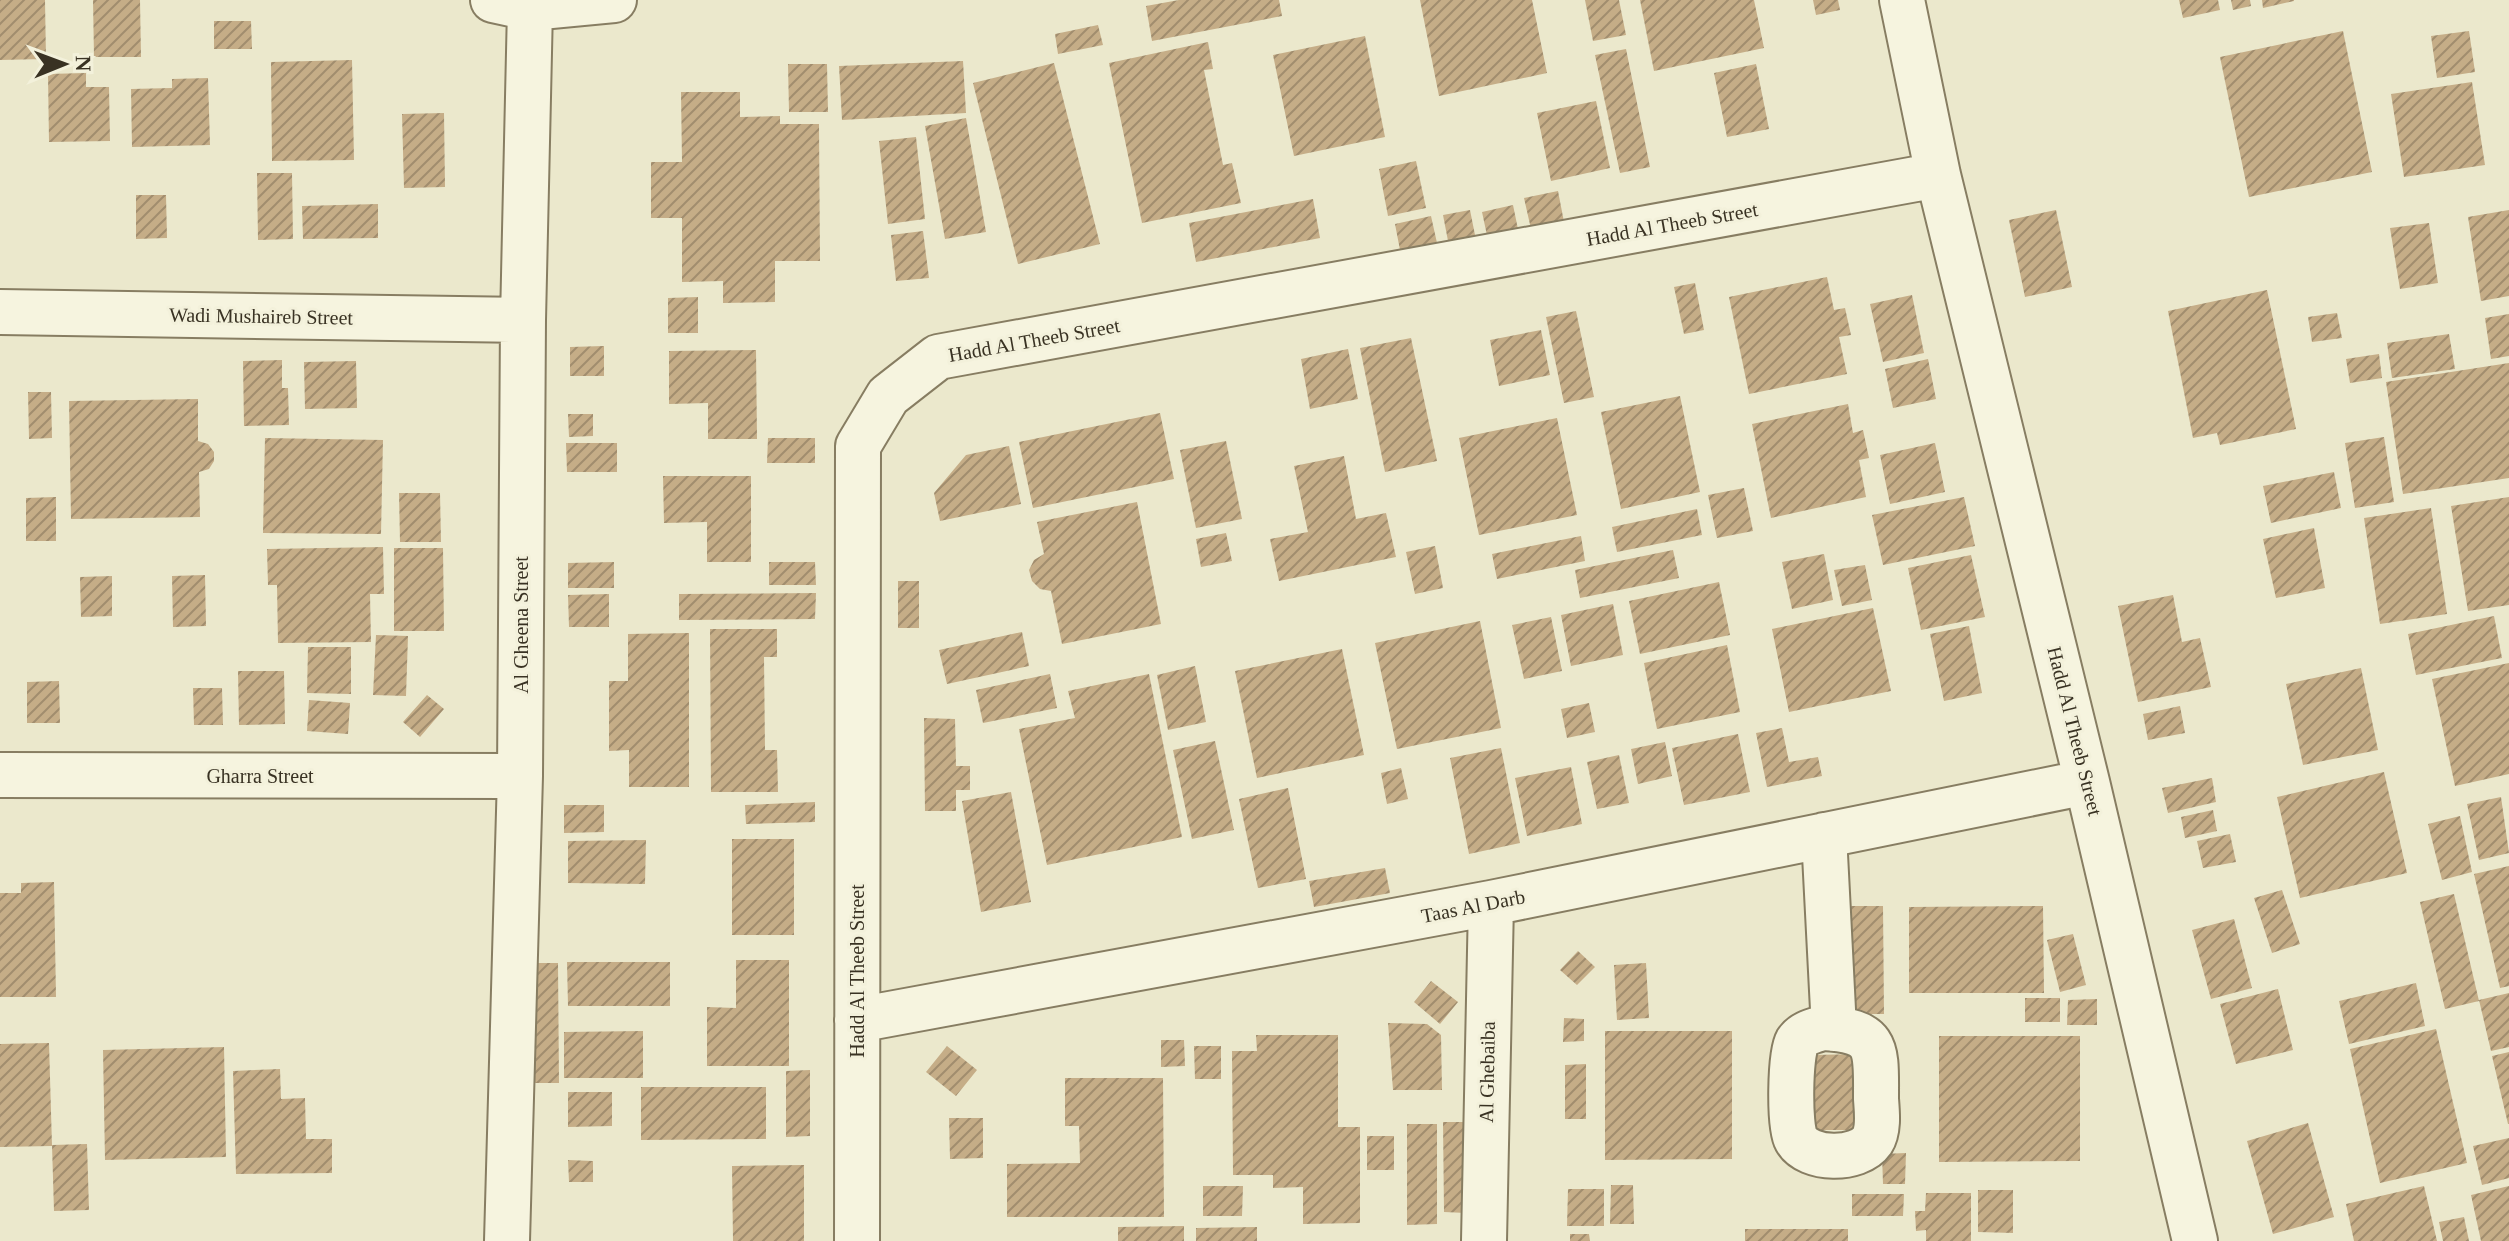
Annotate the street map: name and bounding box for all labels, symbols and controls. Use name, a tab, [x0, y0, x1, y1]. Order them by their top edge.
north arrow	[24, 24, 104, 104]
text: N	[71, 55, 96, 72]
street label: Hadd Al Theeb Street	[1585, 198, 1760, 250]
street label: Wadi Mushaireb Street	[169, 303, 354, 329]
street label: Hadd Al Theeb Street	[947, 314, 1122, 366]
street label: Al Gheena Street	[510, 556, 532, 694]
street label: Hadd Al Theeb Street	[2043, 644, 2107, 818]
street label: Gharra Street	[206, 765, 314, 787]
street label: Hadd Al Theeb Street	[846, 884, 868, 1058]
street label: Taas Al Darb	[1419, 885, 1527, 927]
street label: Al Ghebaiba	[1475, 1021, 1499, 1123]

